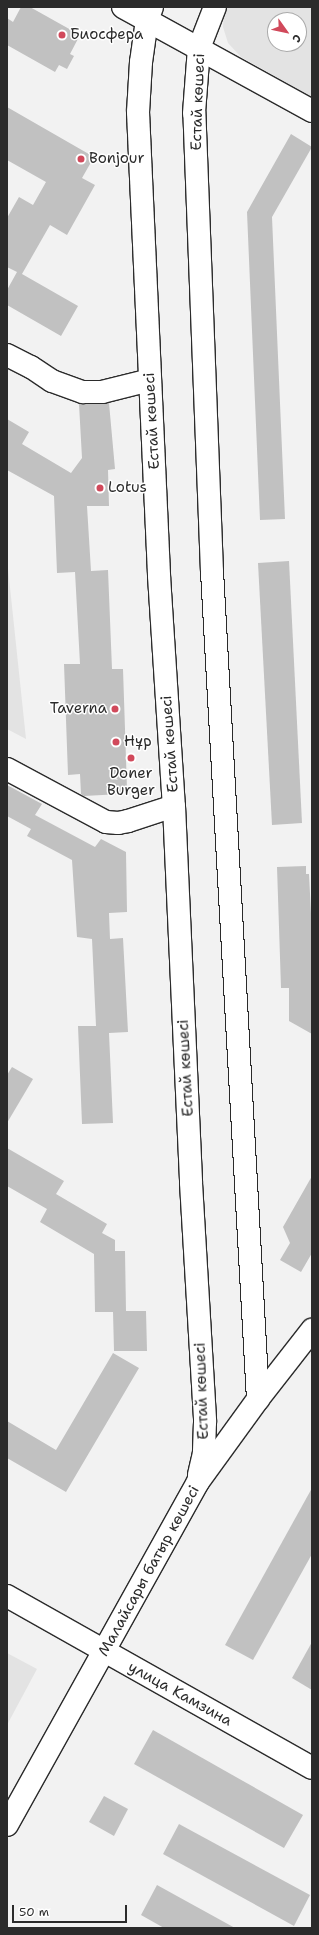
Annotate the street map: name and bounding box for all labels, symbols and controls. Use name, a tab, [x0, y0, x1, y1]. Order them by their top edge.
north arrow	[267, 12, 307, 52]
place label: Биосфера	[70, 26, 143, 44]
marker: Биосфера	[57, 30, 67, 40]
text: С	[289, 31, 305, 45]
street label: Естай көшесі	[187, 53, 209, 151]
place label: Bonjour	[89, 150, 145, 168]
marker: Bonjour	[76, 154, 86, 164]
street label: Естай көшесі	[140, 372, 164, 470]
place label: Lotus	[108, 479, 147, 497]
marker: Lotus	[95, 483, 105, 493]
street label: Естай көшесі	[158, 695, 182, 793]
place label: Taverna	[50, 700, 107, 718]
marker: Taverna	[110, 704, 120, 714]
place label: Нұр	[124, 733, 152, 751]
marker: Нұр	[111, 737, 121, 747]
marker: Doner Burger	[126, 753, 136, 763]
place label: Doner Burger	[107, 764, 155, 799]
street label: Естай көшесі	[174, 1019, 198, 1117]
street label: Естай көшесі	[191, 1342, 213, 1440]
street label: Малайсары батыр көшесі	[95, 1483, 203, 1659]
street label: улица Камзина	[125, 1658, 235, 1730]
scale bar	[14, 1897, 129, 1923]
text: 50 m	[19, 1904, 49, 1920]

